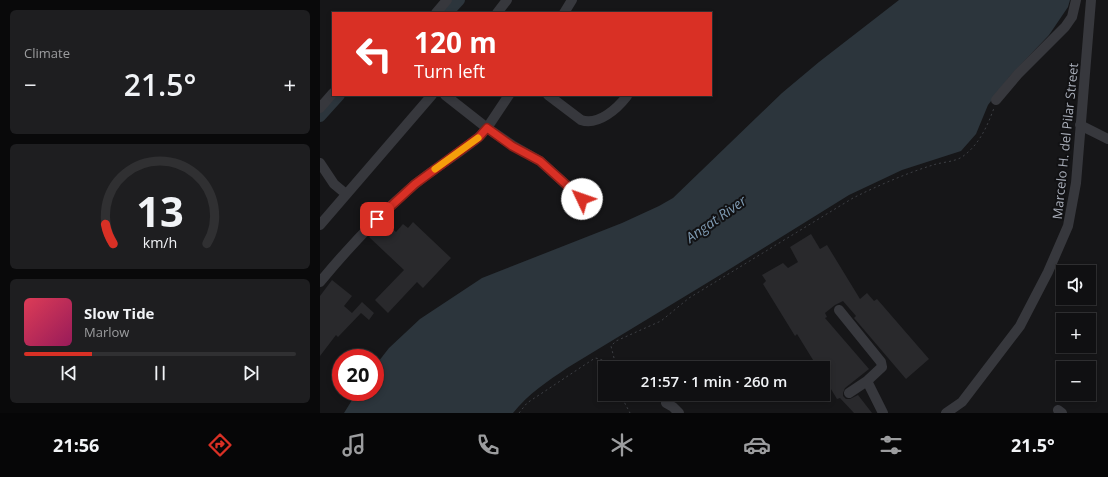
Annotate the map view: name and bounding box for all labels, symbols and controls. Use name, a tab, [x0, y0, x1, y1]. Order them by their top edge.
text: 120 m	[414, 23, 497, 61]
icon: left	[348, 28, 400, 80]
text: Climate	[24, 44, 70, 62]
text: Turn left	[414, 59, 485, 83]
street label: Marcelo H. del Pilar Street	[1048, 62, 1082, 220]
text: 21.5°	[124, 64, 196, 105]
text: −	[24, 69, 37, 99]
text: +	[283, 69, 296, 99]
position arrow	[561, 178, 603, 220]
text: 13	[136, 183, 184, 239]
water label: Angat River	[681, 191, 750, 247]
pin	[360, 202, 394, 236]
icon: arrive	[366, 208, 388, 230]
text: km/h	[143, 233, 177, 252]
map controls	[1056, 265, 1096, 401]
button: sound	[1056, 265, 1096, 305]
text: Slow Tide	[84, 303, 154, 323]
button: +	[1056, 313, 1096, 353]
text: Marlow	[84, 323, 129, 341]
speed limit sign: 20	[332, 349, 384, 401]
button: −	[1056, 361, 1096, 401]
icon: previous	[58, 362, 80, 384]
icon: pause	[149, 362, 171, 384]
icon: next	[240, 362, 262, 384]
text: 21:57 · 1 min · 260 m	[641, 371, 787, 391]
icon: directions	[206, 431, 234, 459]
icon: music	[340, 431, 368, 459]
icon: phone	[474, 431, 502, 459]
icon: climate	[608, 431, 636, 459]
icon: car	[743, 431, 771, 459]
icon: filters	[877, 431, 905, 459]
text: 21:56	[53, 433, 99, 457]
text: 21.5°	[1011, 433, 1055, 457]

